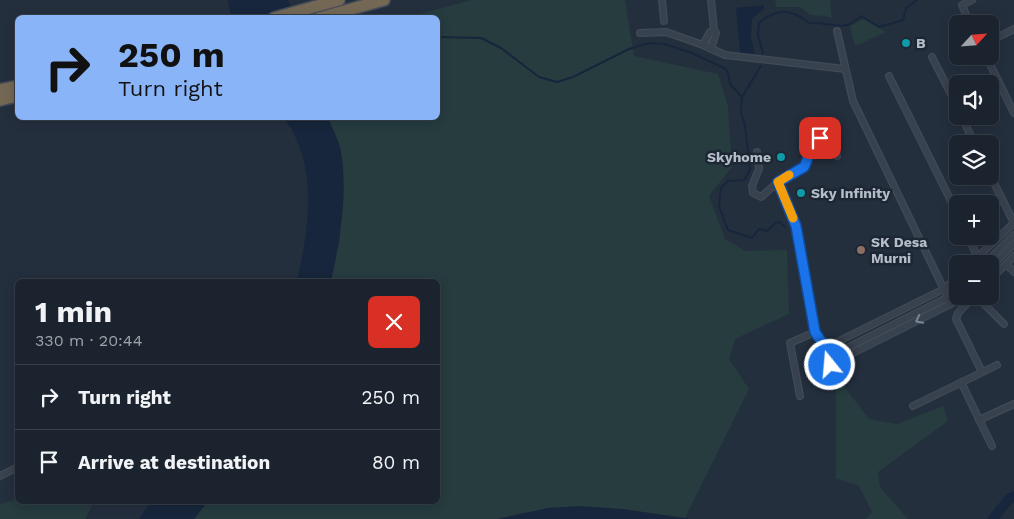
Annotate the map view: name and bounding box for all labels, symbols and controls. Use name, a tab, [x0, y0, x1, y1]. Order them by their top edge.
north arrow	[949, 15, 999, 65]
map controls	[949, 15, 999, 305]
text: 250 m	[118, 34, 225, 76]
icon: right	[35, 35, 100, 100]
place label: B	[916, 35, 926, 51]
marker: B	[900, 37, 912, 49]
button: sound	[949, 75, 999, 125]
text: Turn right	[118, 76, 223, 101]
pin	[799, 117, 841, 159]
icon: arrive	[806, 124, 834, 152]
button: layers	[949, 135, 999, 185]
place label: Skyhome	[707, 149, 771, 165]
marker: Skyhome	[775, 151, 787, 163]
place label: Sky Infinity	[811, 185, 890, 201]
marker: Sky Infinity	[795, 187, 807, 199]
button: +	[949, 195, 999, 245]
place label: SK Desa Murni	[871, 234, 928, 266]
marker: SK Desa Murni	[855, 244, 867, 256]
button: −	[949, 255, 999, 305]
text: 1 min	[35, 294, 112, 329]
button: close	[368, 296, 420, 348]
one-way arrow	[915, 314, 924, 324]
text: 330 m · 20:44	[35, 331, 142, 350]
position arrow	[803, 338, 855, 390]
icon: right	[35, 383, 63, 411]
text: Turn right	[78, 386, 171, 409]
text: 250 m	[361, 386, 420, 409]
icon: arrive	[35, 448, 63, 476]
text: Arrive at destination	[78, 451, 270, 474]
text: 80 m	[372, 451, 420, 474]

